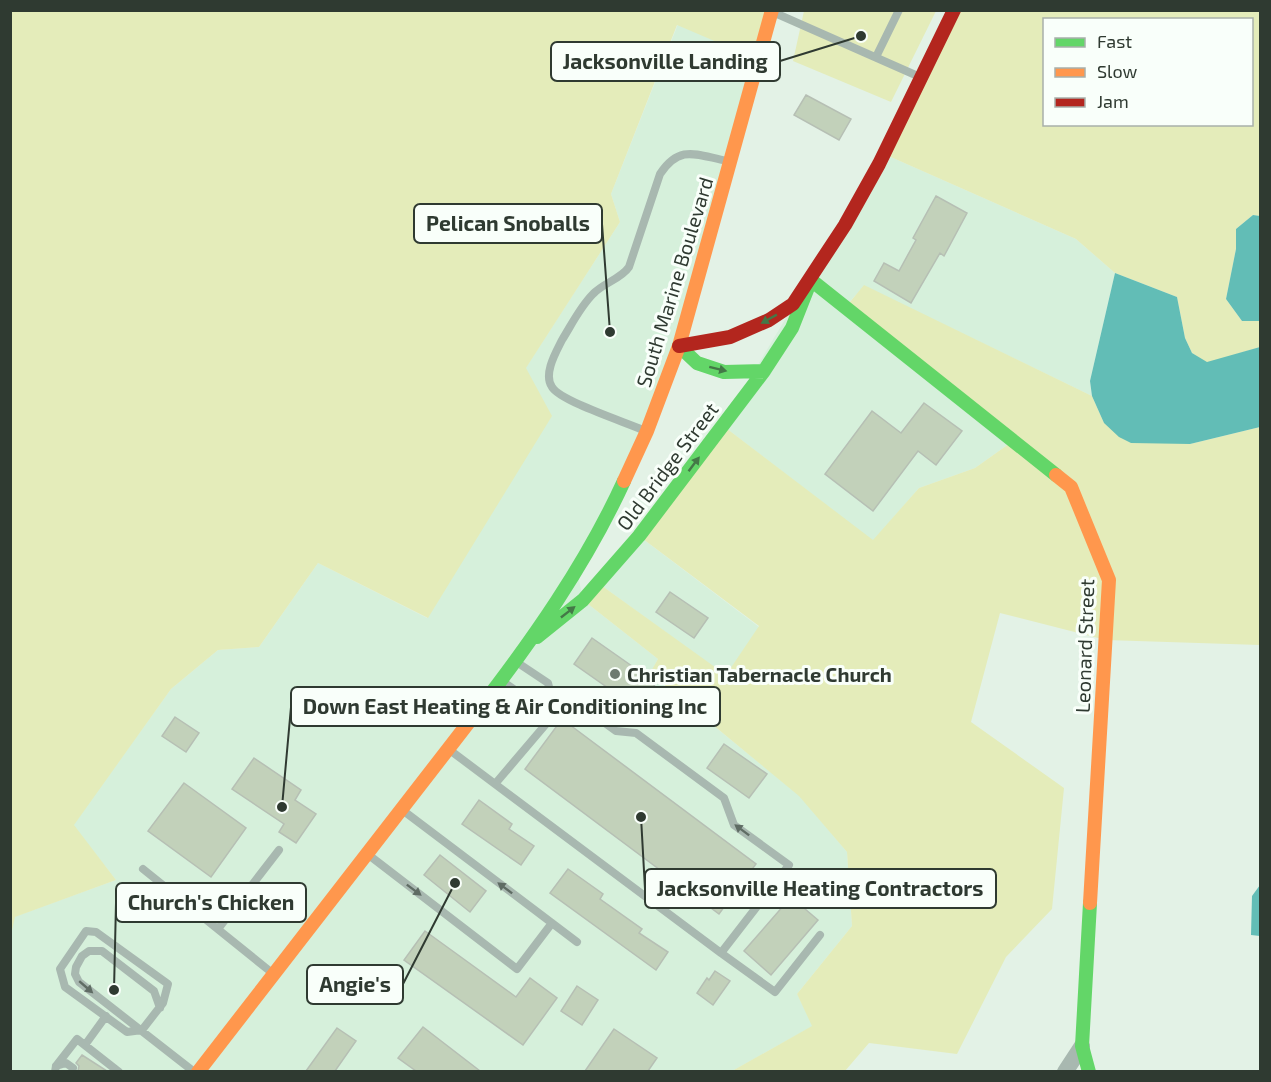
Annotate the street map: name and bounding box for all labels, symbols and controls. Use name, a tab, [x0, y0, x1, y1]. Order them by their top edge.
legend	[1043, 18, 1253, 126]
text: Fast	[1097, 30, 1132, 52]
callout: Jacksonville Landing	[551, 42, 780, 81]
text: Jacksonville Landing	[562, 48, 768, 73]
text: Slow	[1097, 60, 1138, 82]
text: Jam	[1097, 90, 1129, 112]
street label: South Marine Boulevard	[631, 174, 717, 390]
callout: Pelican Snoballs	[414, 204, 602, 243]
text: Pelican Snoballs	[426, 210, 590, 235]
one-way arrow	[760, 314, 777, 324]
one-way arrow	[709, 365, 727, 375]
street label: Old Bridge Street	[611, 397, 723, 535]
one-way arrow	[687, 456, 699, 471]
street label: Leonard Street	[1070, 578, 1098, 714]
one-way arrow	[560, 606, 575, 619]
place label: Christian Tabernacle Church	[627, 662, 892, 686]
marker: Christian Tabernacle Church	[608, 667, 622, 681]
callout: Down East Heating & Air Conditioning Inc	[291, 687, 720, 726]
text: Down East Heating & Air Conditioning Inc	[303, 693, 708, 718]
one-way arrow	[734, 825, 749, 837]
callout: Jacksonville Heating Contractors	[645, 869, 996, 908]
text: Jacksonville Heating Contractors	[657, 875, 983, 900]
one-way arrow	[498, 882, 514, 894]
callout: Church's Chicken	[116, 883, 306, 922]
one-way arrow	[406, 884, 422, 896]
text: Church's Chicken	[128, 889, 294, 914]
callout: Angie's	[307, 965, 403, 1004]
text: Angie's	[319, 971, 391, 996]
one-way arrow	[78, 980, 93, 993]

